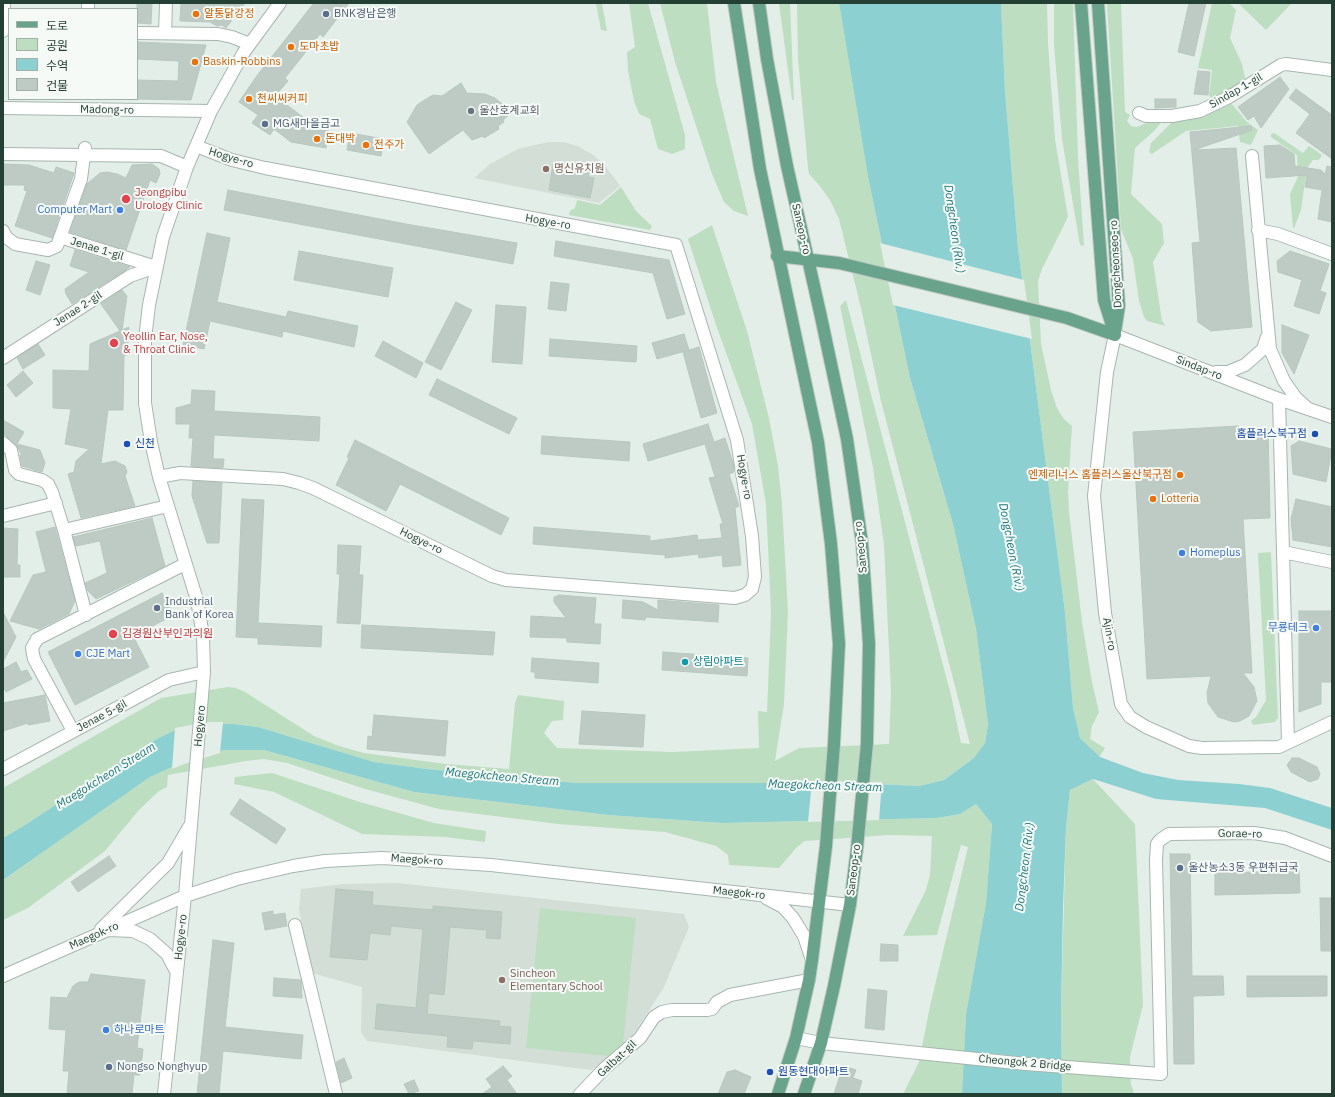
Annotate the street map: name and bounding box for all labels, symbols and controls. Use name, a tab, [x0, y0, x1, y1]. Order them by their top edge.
place label: 알통닭강정	[204, 7, 255, 21]
place label: BNK경남은행	[334, 7, 396, 21]
legend	[8, 8, 138, 100]
marker: 알통닭강정	[191, 9, 201, 19]
marker: BNK경남은행	[321, 9, 331, 19]
text: 도로	[46, 18, 68, 33]
text: 공원	[46, 38, 68, 53]
place label: 도마초밥	[299, 40, 339, 54]
marker: 도마초밥	[286, 42, 296, 52]
place label: Baskin-Robbins	[203, 55, 281, 69]
marker: Baskin-Robbins	[190, 57, 200, 67]
text: 수역	[46, 58, 68, 73]
street label: Sindap 1-gil	[1207, 70, 1265, 112]
text: 건물	[46, 78, 68, 93]
place label: 천씨씨커피	[257, 92, 308, 106]
marker: 천씨씨커피	[244, 94, 254, 104]
street label: Madong-ro	[80, 103, 134, 117]
place label: 울산호계교회	[479, 104, 540, 118]
marker: 울산호계교회	[466, 106, 476, 116]
place label: MG새마을금고	[273, 117, 340, 131]
marker: MG새마을금고	[260, 119, 270, 129]
place label: 돈대박	[325, 132, 355, 146]
marker: 돈대박	[312, 134, 322, 144]
place label: 전주가	[374, 138, 404, 152]
marker: 전주가	[361, 140, 371, 150]
street label: Hogye-ro	[207, 145, 255, 171]
place label: 명신유치원	[554, 162, 605, 176]
marker: 명신유치원	[541, 164, 551, 174]
water label: Dongcheon (Riv.)	[941, 184, 967, 274]
place label: Jeongpibu Urology Clinic	[135, 186, 203, 212]
marker: Jeongpibu Urology Clinic	[120, 193, 132, 205]
street label: Saneop-ro	[789, 202, 813, 256]
place label: Computer Mart	[38, 203, 112, 217]
marker: Computer Mart	[115, 205, 125, 215]
street label: Hogye-ro	[524, 212, 572, 232]
street label: Dongcheonseo-ro	[1107, 220, 1125, 308]
street label: Jenae 1-gil	[69, 235, 125, 263]
street label: Jenae 2-gil	[51, 289, 105, 329]
place label: Yeollin Ear, Nose, & Throat Clinic	[123, 330, 208, 356]
marker: Yeollin Ear, Nose, & Throat Clinic	[108, 337, 120, 349]
street label: Sindap-ro	[1174, 353, 1224, 383]
place label: 홈플러스북구점	[1236, 427, 1307, 441]
marker: 홈플러스북구점	[1310, 429, 1320, 439]
place label: 신천	[135, 437, 155, 451]
marker: 신천	[122, 439, 132, 449]
street label: Hogye-ro	[734, 453, 754, 501]
place label: 엔제리너스 홈플러스울산북구점	[1028, 468, 1172, 482]
marker: 엔제리너스 홈플러스울산북구점	[1175, 470, 1185, 480]
place label: Lotteria	[1161, 492, 1199, 506]
marker: Lotteria	[1148, 494, 1158, 504]
water label: Dongcheon (Riv.)	[995, 502, 1027, 592]
street label: Saneop-ro	[852, 521, 870, 573]
street label: Hogye-ro	[397, 525, 445, 557]
place label: Homeplus	[1190, 546, 1241, 560]
marker: Homeplus	[1177, 548, 1187, 558]
place label: Industrial Bank of Korea	[165, 595, 234, 621]
marker: Industrial Bank of Korea	[152, 603, 162, 613]
street label: Ajin-ro	[1100, 616, 1118, 652]
place label: 무룡테크	[1268, 621, 1308, 635]
marker: 무룡테크	[1311, 623, 1321, 633]
place label: 김경원산부인과의원	[122, 627, 213, 641]
marker: 김경원산부인과의원	[107, 628, 119, 640]
place label: CJE Mart	[86, 647, 130, 661]
marker: CJE Mart	[73, 649, 83, 659]
place label: 상림아파트	[693, 655, 744, 669]
marker: 상림아파트	[680, 657, 690, 667]
street label: Jenae 5-gil	[75, 697, 129, 735]
street label: Hogyero	[192, 705, 208, 747]
water label: Maegokcheon Stream	[54, 740, 158, 812]
water label: Maegokcheon Stream	[444, 765, 560, 789]
water label: Maegokcheon Stream	[767, 777, 883, 795]
water label: Dongcheon (Riv.)	[1012, 822, 1038, 912]
street label: Gorae-ro	[1218, 827, 1262, 841]
street label: Saneop-ro	[844, 844, 864, 896]
street label: Maegok-ro	[390, 852, 444, 868]
place label: 울산농소3동 우편취급국	[1188, 861, 1298, 875]
marker: 울산농소3동 우편취급국	[1175, 863, 1185, 873]
street label: Maegok-ro	[712, 884, 766, 902]
street label: Hogye-ro	[172, 913, 190, 961]
street label: Maegok-ro	[67, 919, 121, 953]
place label: Sincheon Elementary School	[510, 967, 603, 993]
marker: Sincheon Elementary School	[497, 975, 507, 985]
place label: 하나로마트	[114, 1023, 165, 1037]
marker: 하나로마트	[101, 1025, 111, 1035]
street label: Galbat-gil	[595, 1038, 639, 1080]
street label: Cheongok 2 Bridge	[978, 1052, 1072, 1074]
place label: Nongso Nonghyup	[117, 1060, 207, 1074]
marker: Nongso Nonghyup	[104, 1062, 114, 1072]
place label: 원동현대아파트	[778, 1065, 849, 1079]
marker: 원동현대아파트	[765, 1067, 775, 1077]

